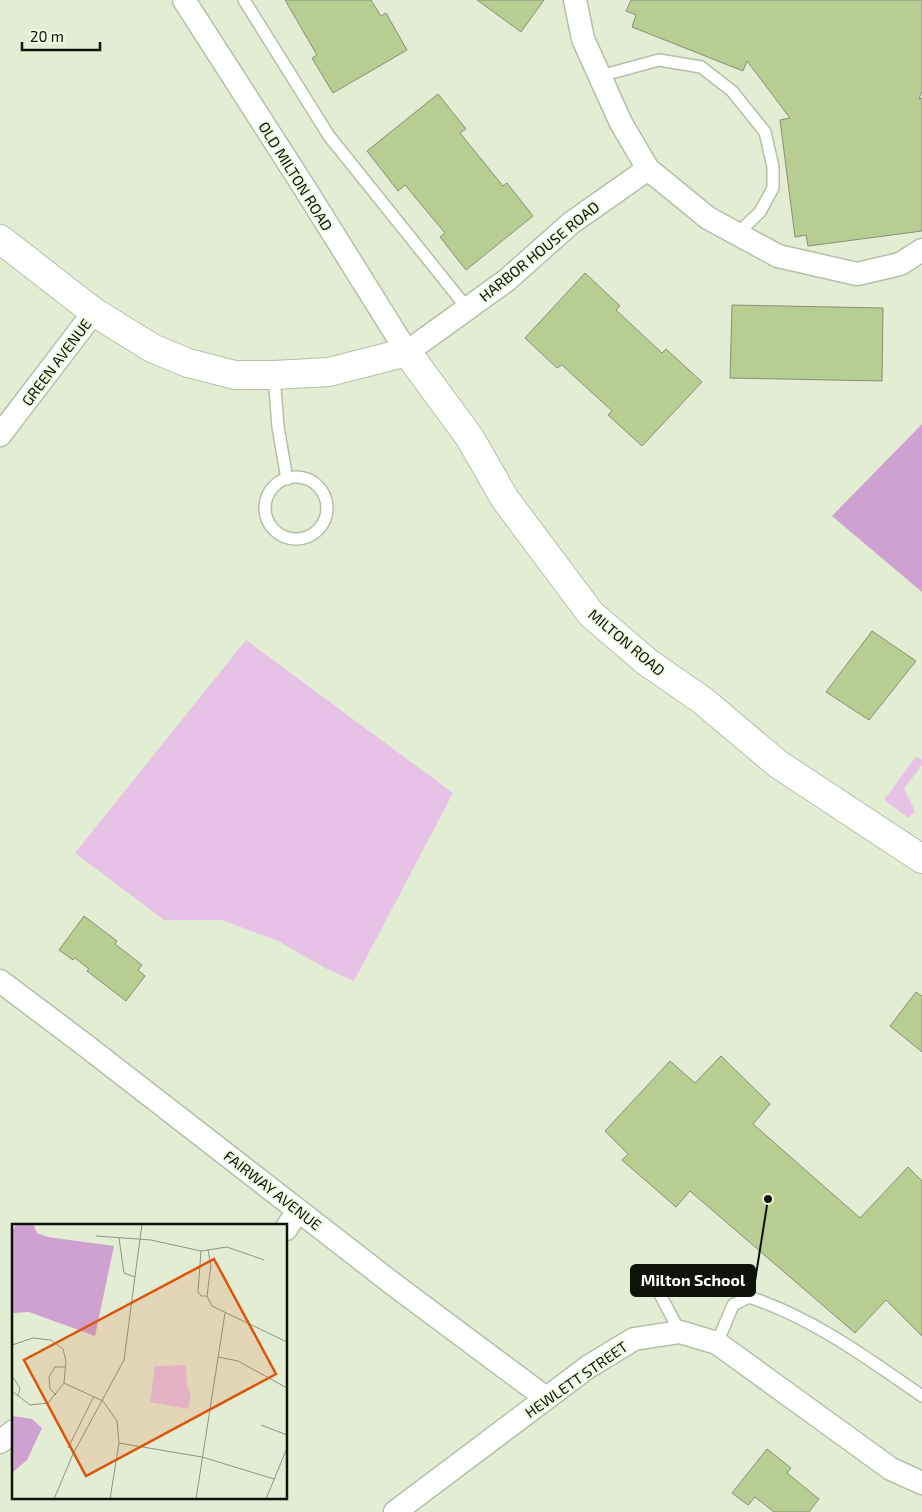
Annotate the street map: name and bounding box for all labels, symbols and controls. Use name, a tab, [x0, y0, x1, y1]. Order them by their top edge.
scale bar	[22, 20, 100, 52]
text: 20 m	[30, 27, 64, 45]
street label: OLD MILTON ROAD	[255, 118, 337, 234]
street label: HARBOR HOUSE ROAD	[475, 197, 603, 305]
street label: GREEN AVENUE	[17, 315, 95, 409]
street label: MILTON ROAD	[585, 605, 669, 679]
street label: FAIRWAY AVENUE	[221, 1146, 325, 1234]
inset map	[12, 1224, 288, 1500]
callout: Milton School	[631, 1265, 755, 1296]
text: Milton School	[641, 1270, 746, 1289]
street label: HEWLETT STREET	[521, 1337, 631, 1421]

